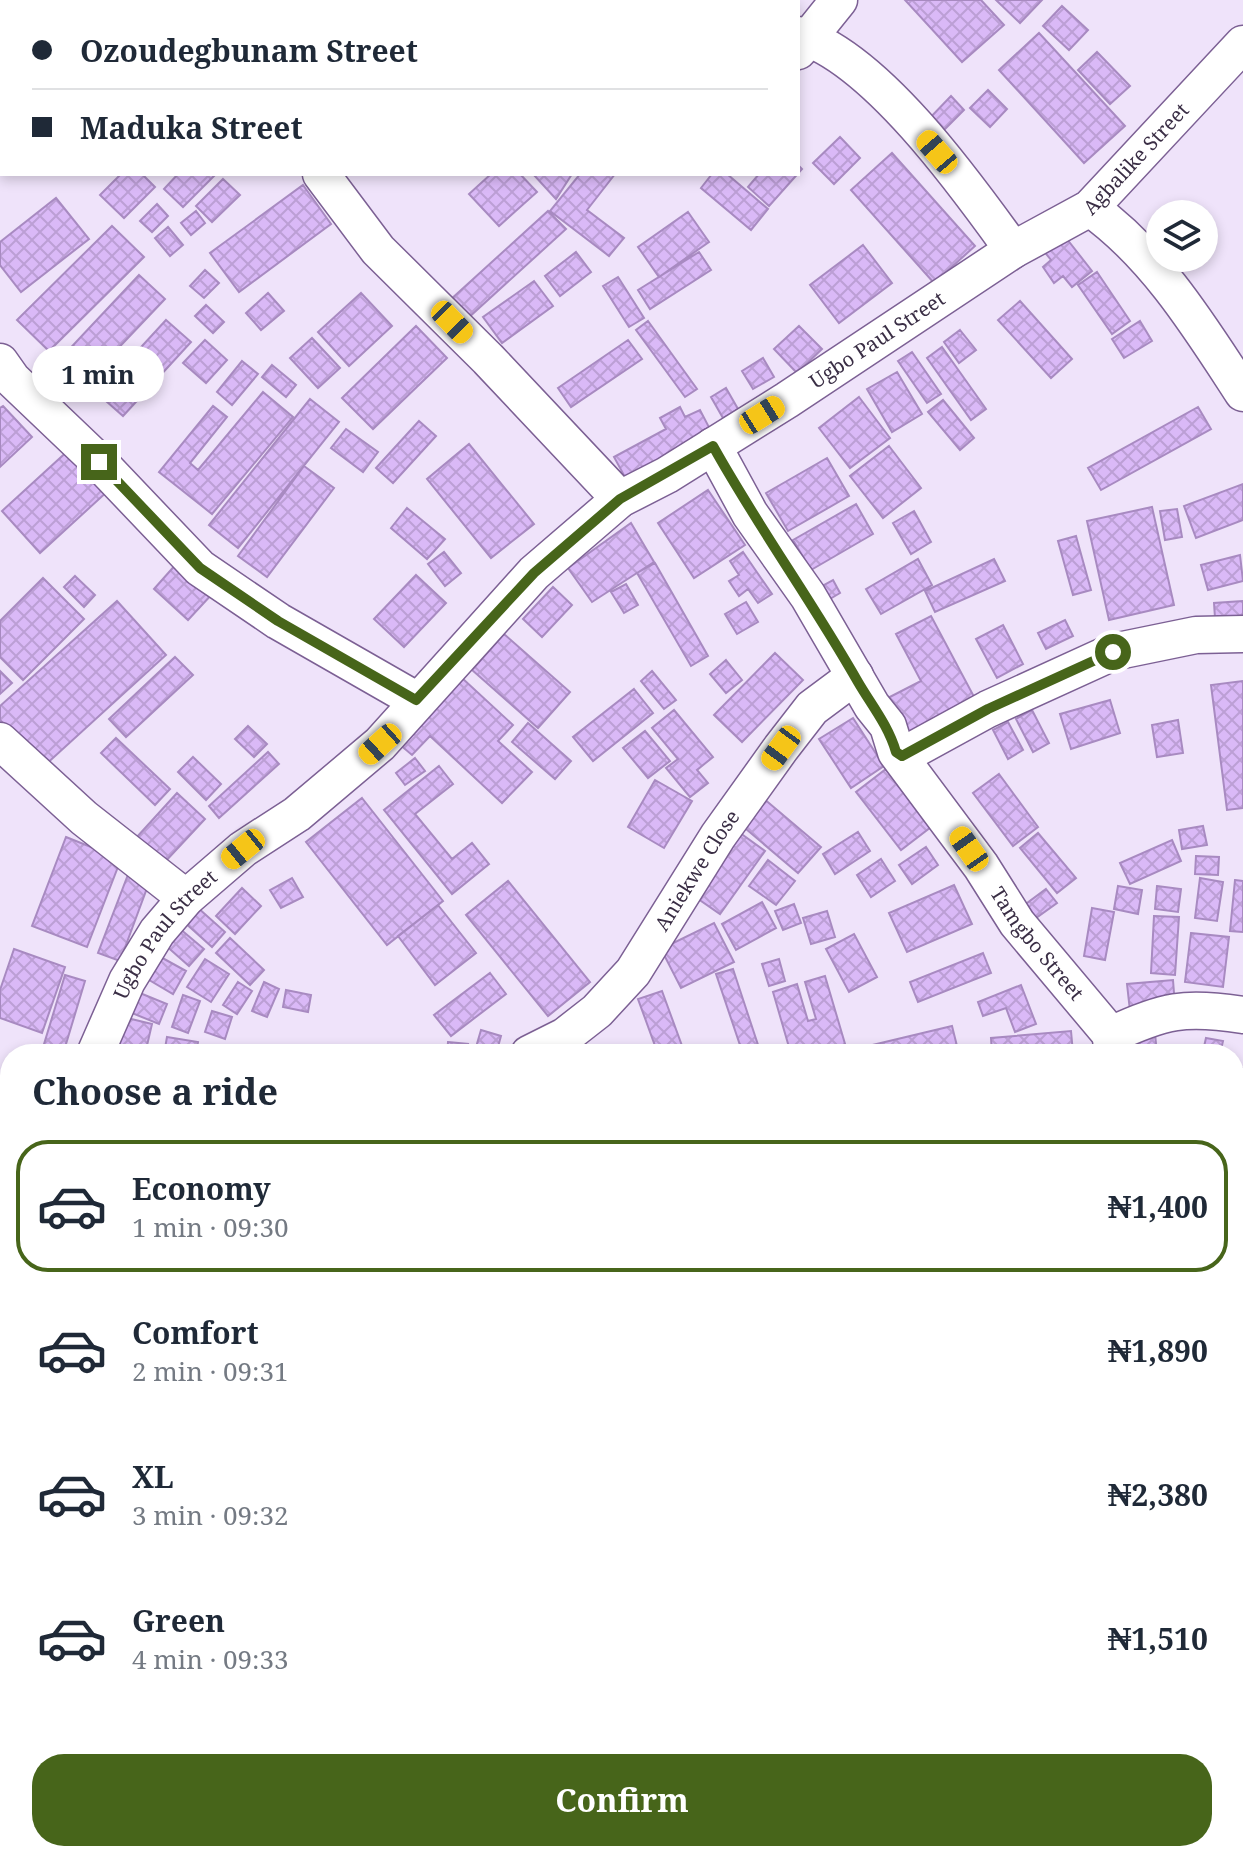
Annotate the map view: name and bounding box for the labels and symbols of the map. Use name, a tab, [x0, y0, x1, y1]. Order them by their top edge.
street label: Agbalike Street	[1077, 97, 1194, 220]
car	[912, 126, 962, 178]
street label: Ugbo Paul Street	[804, 285, 950, 395]
car	[427, 296, 477, 348]
callout: 1 min	[33, 346, 165, 402]
car	[735, 392, 789, 438]
route end	[81, 444, 117, 480]
route start	[1095, 634, 1131, 670]
car	[354, 719, 406, 769]
car	[757, 722, 805, 774]
street label: Aniekwe Close	[648, 804, 745, 936]
car	[945, 822, 993, 876]
car	[217, 825, 269, 873]
street label: Ugbo Paul Street	[107, 863, 222, 1003]
street label: Tamgbo Street	[985, 881, 1090, 1006]

